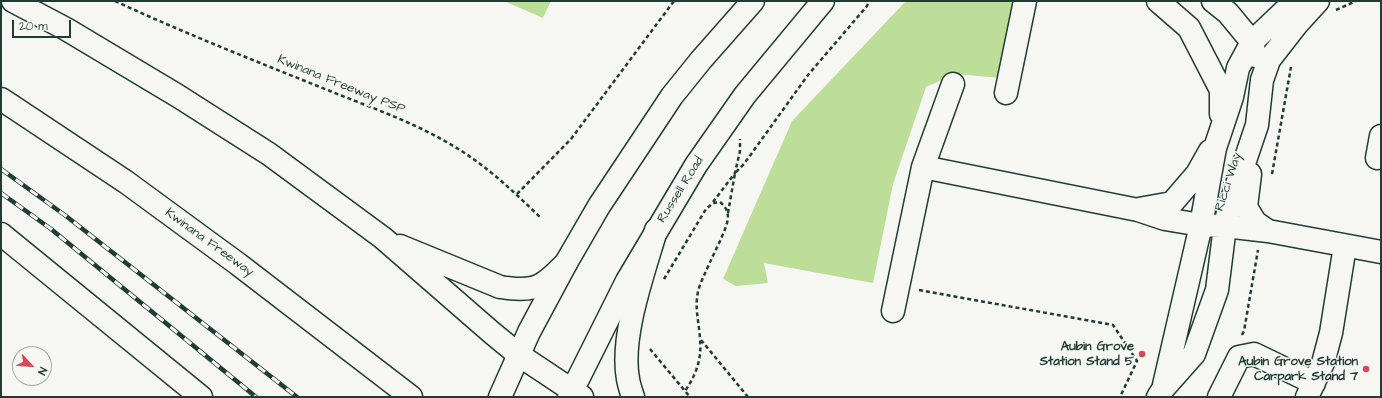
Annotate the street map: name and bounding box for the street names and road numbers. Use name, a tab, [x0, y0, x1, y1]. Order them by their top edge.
street label: Kwinana Freeway PSP	[275, 52, 407, 118]
street label: Ricci Way	[1212, 151, 1246, 213]
street label: Russell Road	[654, 154, 708, 226]
street label: Kwinana Freeway	[161, 205, 257, 281]

